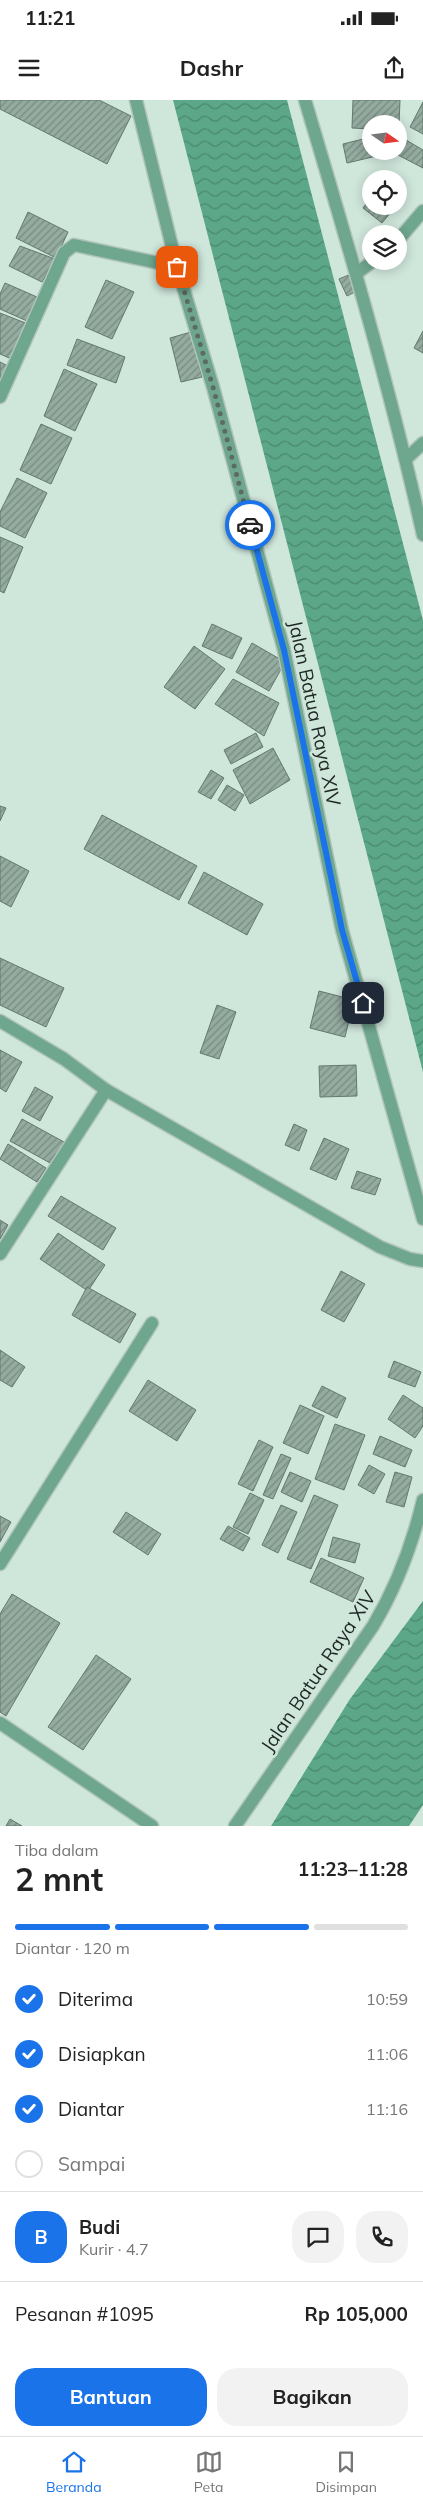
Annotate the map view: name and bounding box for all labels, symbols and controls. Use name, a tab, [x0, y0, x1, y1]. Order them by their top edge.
text: 11:21	[25, 6, 75, 30]
icon: menu	[15, 54, 43, 82]
text: Dashr	[180, 54, 243, 82]
icon: share	[380, 54, 408, 82]
north arrow	[362, 115, 408, 160]
map controls	[362, 115, 407, 270]
button: locate	[362, 170, 407, 215]
button: layers	[362, 225, 407, 270]
pin	[156, 246, 198, 288]
icon: bag	[163, 253, 191, 281]
courier	[225, 500, 275, 550]
icon: car	[236, 511, 264, 539]
street label: Jalan Batua Raya XIV	[284, 618, 347, 809]
pin	[342, 982, 384, 1024]
icon: home	[349, 989, 377, 1017]
street label: Jalan Batua Raya XIV	[255, 1585, 381, 1756]
text: Tiba dalam	[15, 1840, 99, 1860]
text: 11:23–11:28	[298, 1857, 408, 1881]
text: 2 mnt	[15, 1859, 103, 1899]
text: Diantar · 120 m	[15, 1938, 130, 1958]
icon: check	[15, 1985, 43, 2013]
text: Diterima	[58, 1987, 133, 2011]
text: 10:59	[366, 1989, 408, 2009]
icon: check	[15, 2040, 43, 2068]
text: Disiapkan	[58, 2042, 146, 2066]
text: 11:06	[366, 2044, 408, 2064]
icon: check	[15, 2095, 43, 2123]
text: Diantar	[58, 2097, 124, 2121]
text: 11:16	[366, 2099, 408, 2119]
text: Sampai	[58, 2152, 125, 2176]
button: chat	[292, 2211, 344, 2263]
button: phone	[356, 2211, 408, 2263]
text: Budi	[79, 2215, 120, 2239]
text: B	[34, 2225, 48, 2249]
text: Kurir · 4.7	[79, 2239, 149, 2259]
text: Pesanan #1095	[15, 2302, 154, 2326]
text: Rp 105,000	[305, 2302, 408, 2326]
button: Bantuan	[15, 2368, 207, 2426]
button: Bagikan	[217, 2368, 408, 2426]
tab: Beranda	[46, 2448, 102, 2496]
tab: Peta	[194, 2448, 223, 2496]
tab: Disimpan	[316, 2448, 377, 2496]

